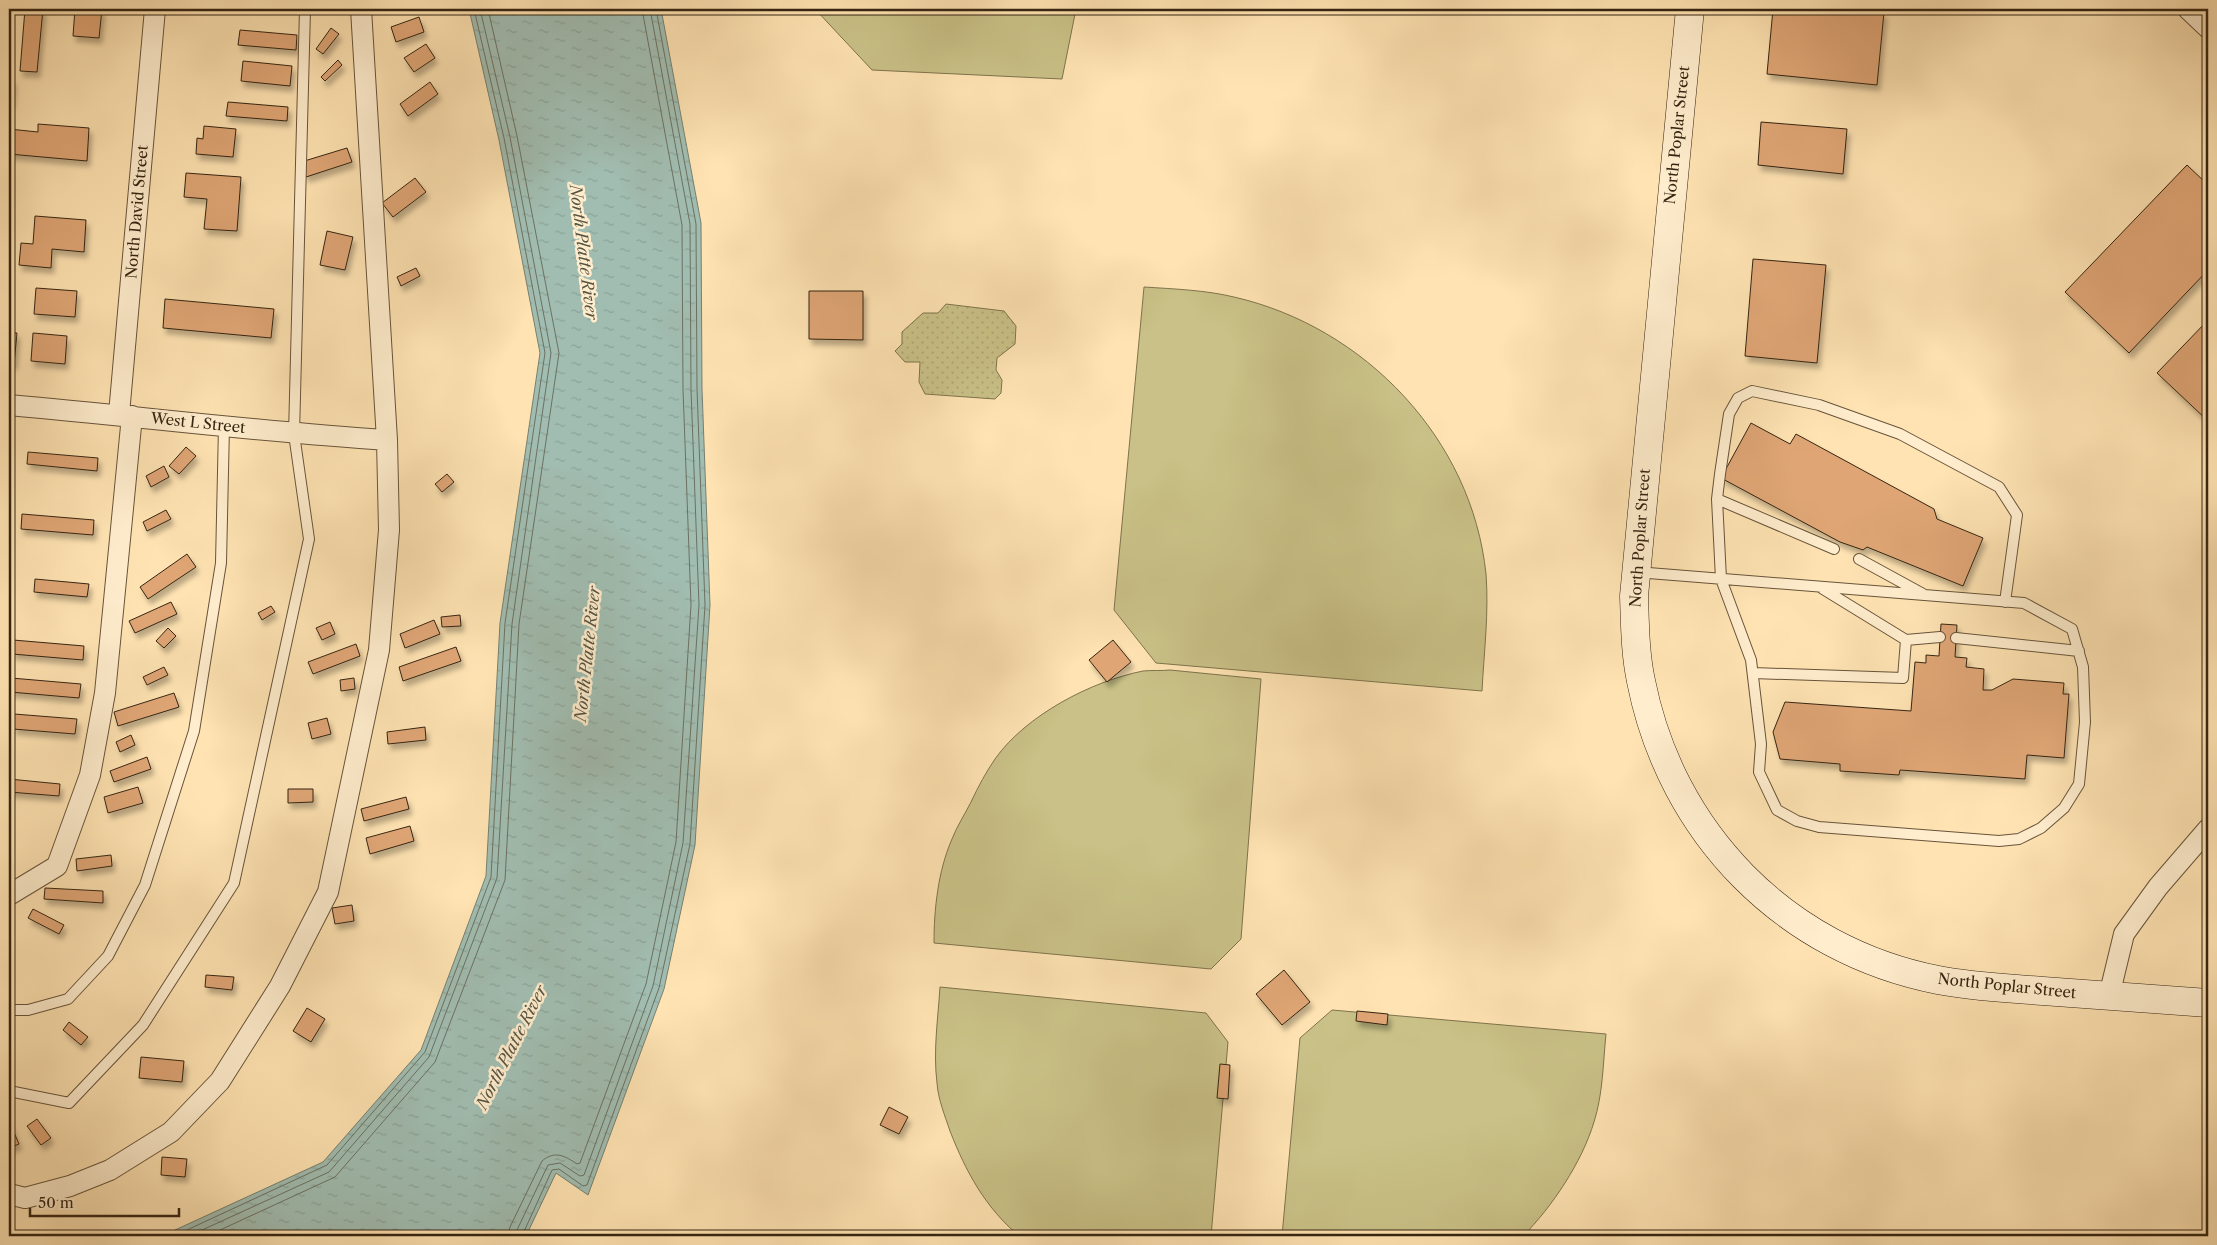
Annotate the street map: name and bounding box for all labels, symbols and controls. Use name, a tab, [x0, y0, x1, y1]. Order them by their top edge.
street label: North Poplar Street	[1660, 64, 1693, 205]
street label: North David Street	[121, 144, 152, 280]
water label: North Platte River	[566, 181, 602, 322]
street label: West L Street	[149, 408, 247, 437]
street label: North Poplar Street	[1625, 467, 1654, 608]
water label: North Platte River	[570, 584, 604, 725]
street label: North Poplar Street	[1937, 969, 2078, 1002]
water label: North Platte River	[470, 980, 552, 1114]
scale bar	[30, 1185, 179, 1217]
text: 50 m	[38, 1193, 74, 1212]

